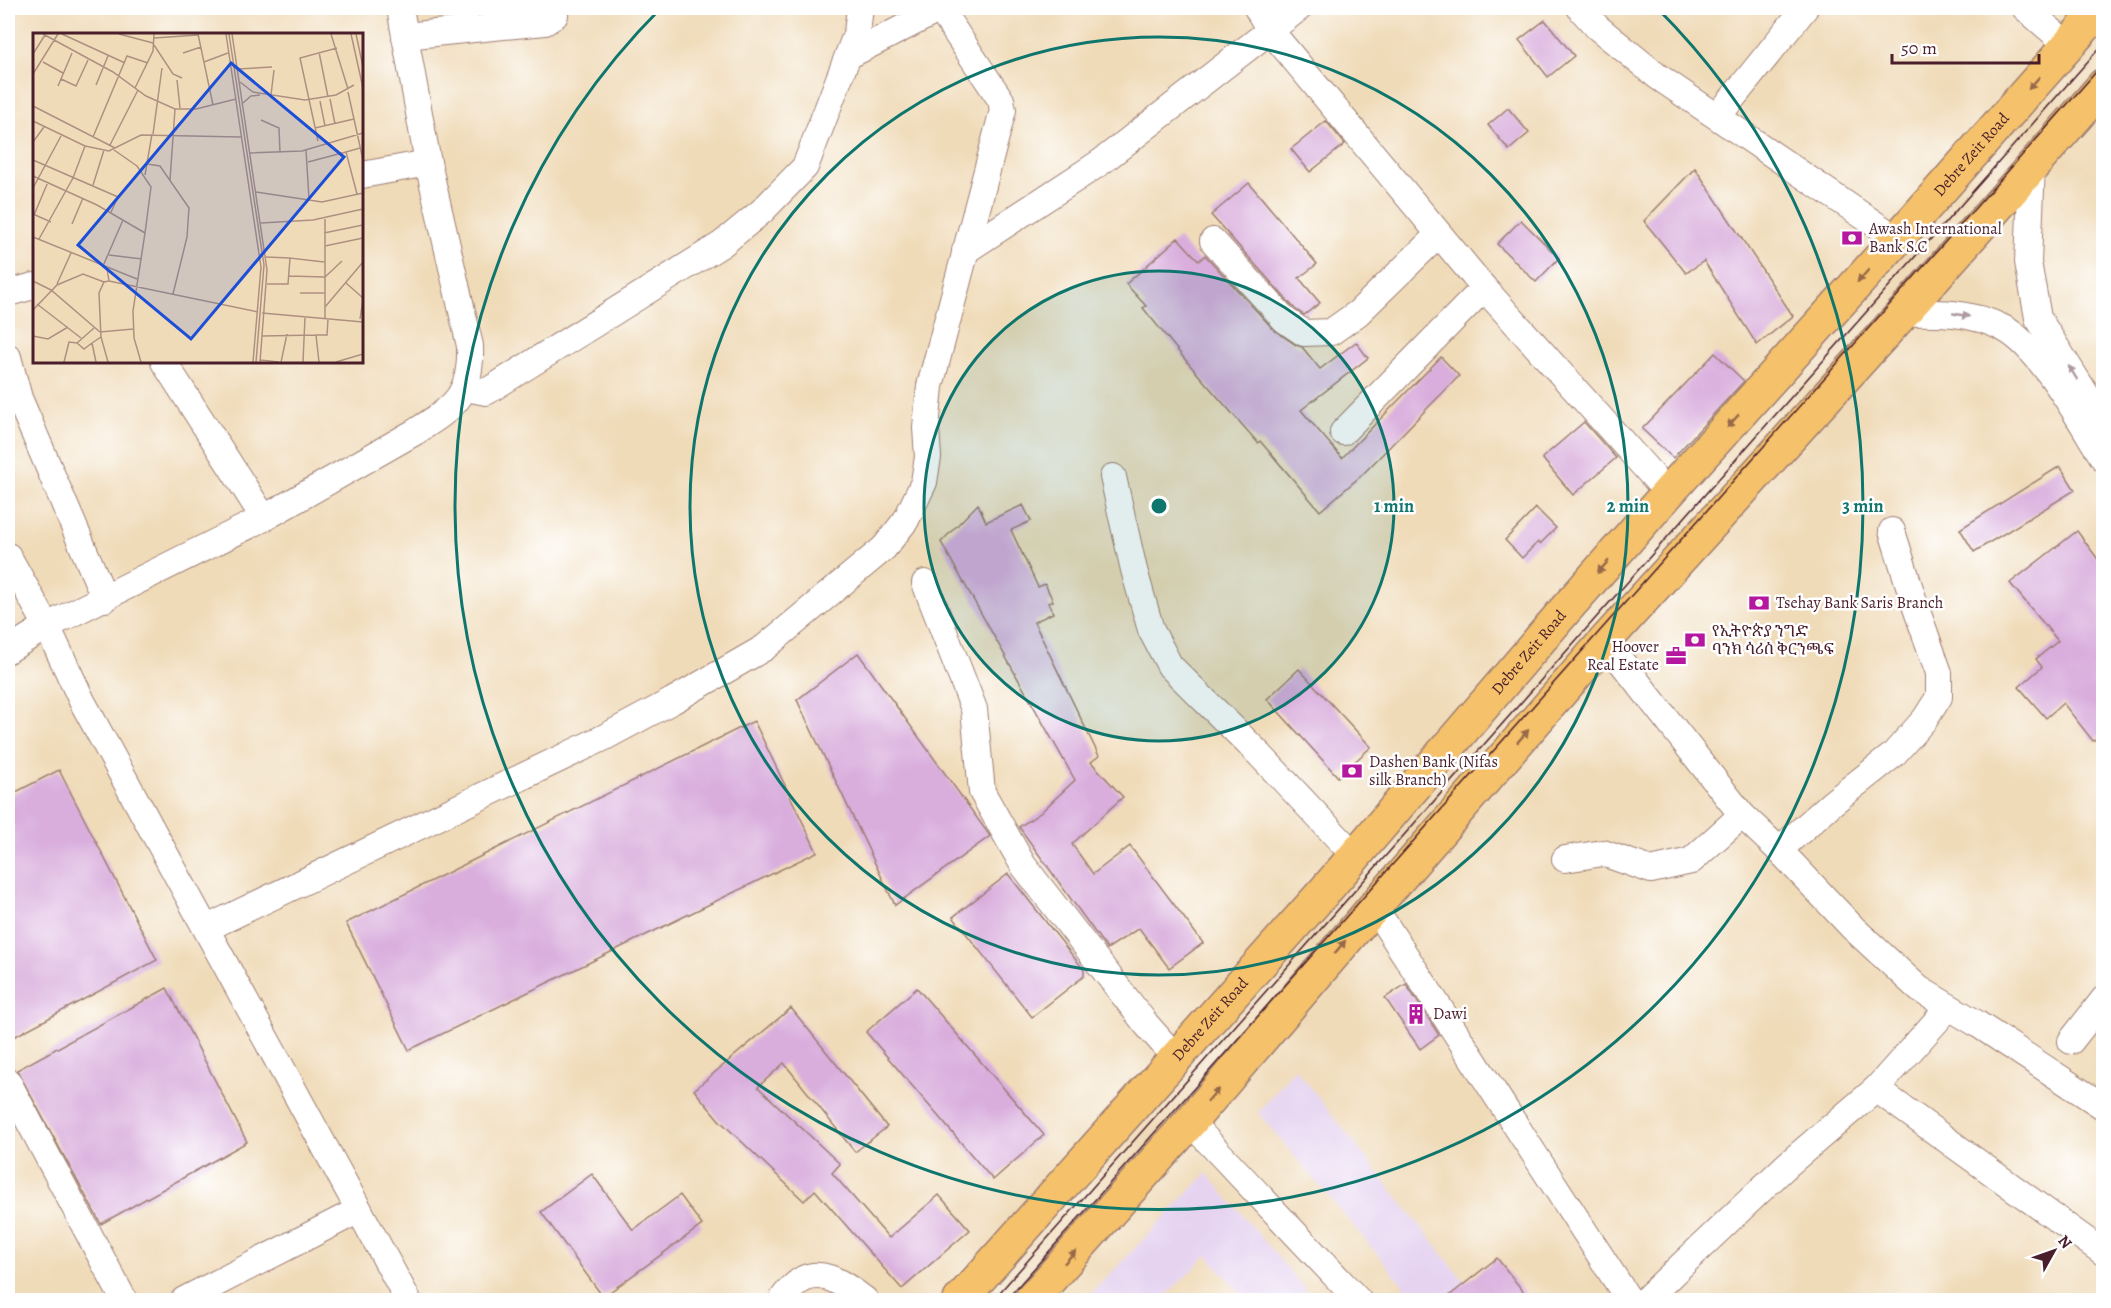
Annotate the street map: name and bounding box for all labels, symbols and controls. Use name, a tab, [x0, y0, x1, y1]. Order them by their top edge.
scale bar	[1892, 27, 2039, 65]
inset map	[33, 33, 363, 363]
text: 50 m	[1901, 36, 1937, 60]
one-way arrow	[2028, 75, 2041, 90]
street label: Debre Zeit Road	[1928, 108, 2015, 201]
place label: Awash International Bank S.C	[1868, 218, 2002, 258]
bank icon: Awash International Bank S.C	[1840, 226, 1864, 250]
one-way arrow	[1857, 268, 1870, 283]
one-way arrow	[1952, 311, 1971, 320]
one-way arrow	[2067, 365, 2078, 381]
one-way arrow	[1727, 413, 1740, 428]
text: 1 min	[1374, 494, 1414, 518]
text: 2 min	[1607, 494, 1649, 518]
text: 3 min	[1842, 494, 1884, 518]
centre of rings	[1149, 496, 1169, 516]
one-way arrow	[1596, 559, 1610, 574]
bank icon: Tsehay Bank Saris Branch	[1747, 591, 1771, 615]
place label: Tsehay Bank Saris Branch	[1776, 592, 1944, 614]
street label: Debre Zeit Road	[1486, 605, 1572, 700]
place label: የኢትዮጵያ ንግድ ባንክ ሳሪስ ቅርንጫፍ	[1712, 620, 1834, 660]
bank icon: የኢትዮጵያ ንግድ ባንክ ሳሪስ ቅርንጫፍ	[1683, 628, 1707, 652]
place label: Hoover Real Estate	[1587, 636, 1659, 676]
office icon: Hoover Real Estate	[1664, 644, 1688, 668]
one-way arrow	[1516, 728, 1529, 744]
place label: Dashen Bank (Nifas silk Branch)	[1369, 751, 1498, 791]
bank icon: Dashen Bank (Nifas silk Branch)	[1340, 759, 1364, 783]
one-way arrow	[1333, 940, 1346, 955]
street label: Debre Zeit Road	[1167, 972, 1254, 1066]
building icon: Dawi	[1404, 1002, 1428, 1026]
place label: Dawi	[1433, 1003, 1467, 1025]
one-way arrow	[1206, 1088, 1219, 1103]
north arrow	[2024, 1221, 2084, 1281]
text: N	[2053, 1230, 2077, 1254]
one-way arrow	[1063, 1250, 1076, 1265]

